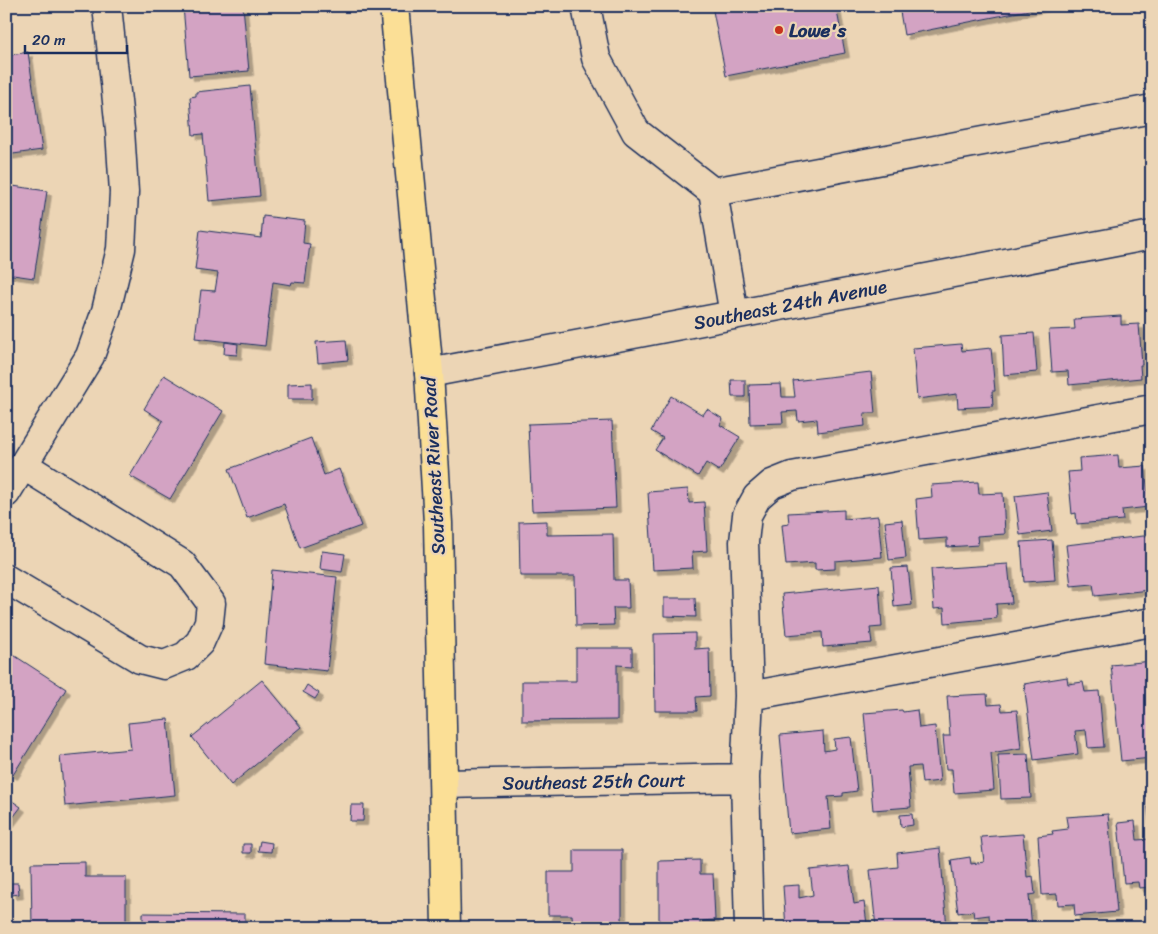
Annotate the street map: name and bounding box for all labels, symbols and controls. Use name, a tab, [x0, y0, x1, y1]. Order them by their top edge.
place label: Lowe's	[789, 14, 847, 47]
scale bar	[25, 22, 128, 54]
marker: Lowe's	[773, 24, 785, 36]
text: 20 m	[32, 27, 66, 53]
street label: Southeast 24th Avenue	[691, 270, 890, 339]
street label: Southeast River Road	[412, 374, 455, 556]
street label: Southeast 25th Court	[502, 763, 686, 800]

